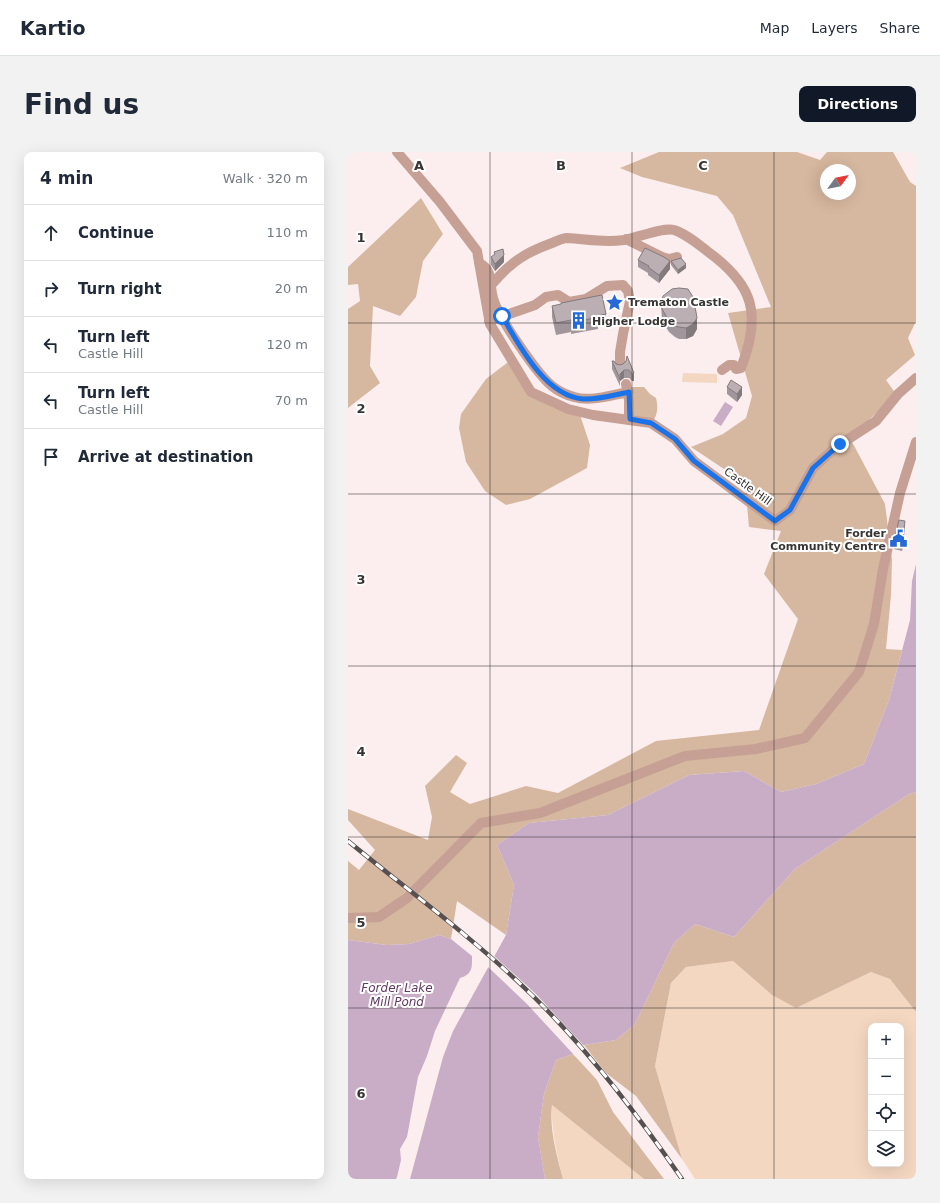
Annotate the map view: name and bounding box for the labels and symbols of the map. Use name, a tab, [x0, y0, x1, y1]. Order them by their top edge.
text: A	[414, 158, 424, 173]
text: B	[556, 158, 566, 173]
text: C	[698, 158, 708, 173]
north arrow	[820, 164, 856, 200]
text: 1	[356, 230, 366, 245]
place icon: Trematon Castle	[605, 292, 625, 312]
place label: Trematon Castle	[628, 296, 729, 309]
route start	[493, 307, 511, 325]
building icon: Higher Lodge	[569, 311, 589, 331]
place label: Higher Lodge	[592, 315, 675, 328]
text: 2	[356, 401, 366, 416]
route end	[831, 435, 849, 453]
street label: Castle Hill	[722, 465, 774, 508]
place label: Forder Community Centre	[770, 527, 887, 553]
public building icon: Forder Community Centre	[889, 529, 909, 549]
text: 3	[356, 572, 366, 587]
text: 4	[356, 744, 366, 759]
text: 5	[356, 915, 366, 930]
water label: Forder Lake Mill Pond	[361, 981, 433, 1009]
text: 6	[356, 1086, 366, 1101]

